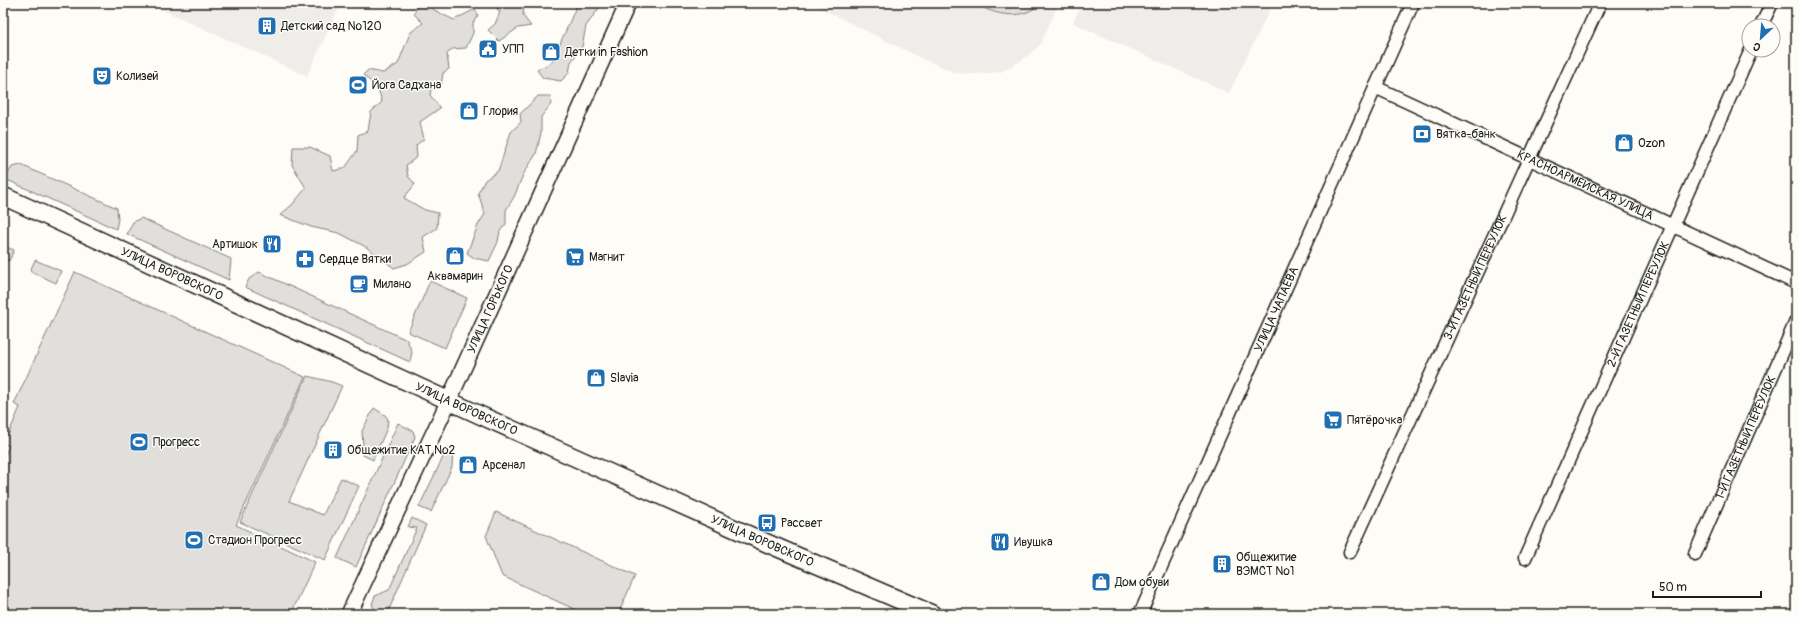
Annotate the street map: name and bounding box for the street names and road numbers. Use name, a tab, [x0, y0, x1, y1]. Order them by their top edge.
street label: КРАСНОАРМЕЙСКАЯ УЛИЦА	[1515, 147, 1656, 224]
street label: 3-Й ГАЗЕТНЫЙ ПЕРЕУЛОК	[1441, 212, 1511, 342]
street label: 2-Й ГАЗЕТНЫЙ ПЕРЕУЛОК	[1604, 239, 1673, 369]
street label: УЛИЦА ВОРОВСКОГО	[118, 244, 226, 304]
street label: УЛИЦА ГОРЬКОГО	[464, 263, 517, 356]
street label: УЛИЦА ЧАПАЕВА	[1251, 264, 1302, 354]
street label: 1-Й ГАЗЕТНЫЙ ПЕРЕУЛОК	[1712, 373, 1780, 502]
street label: УЛИЦА ВОРОВСКОГО	[413, 379, 520, 439]
street label: УЛИЦА ВОРОВСКОГО	[708, 512, 816, 570]

